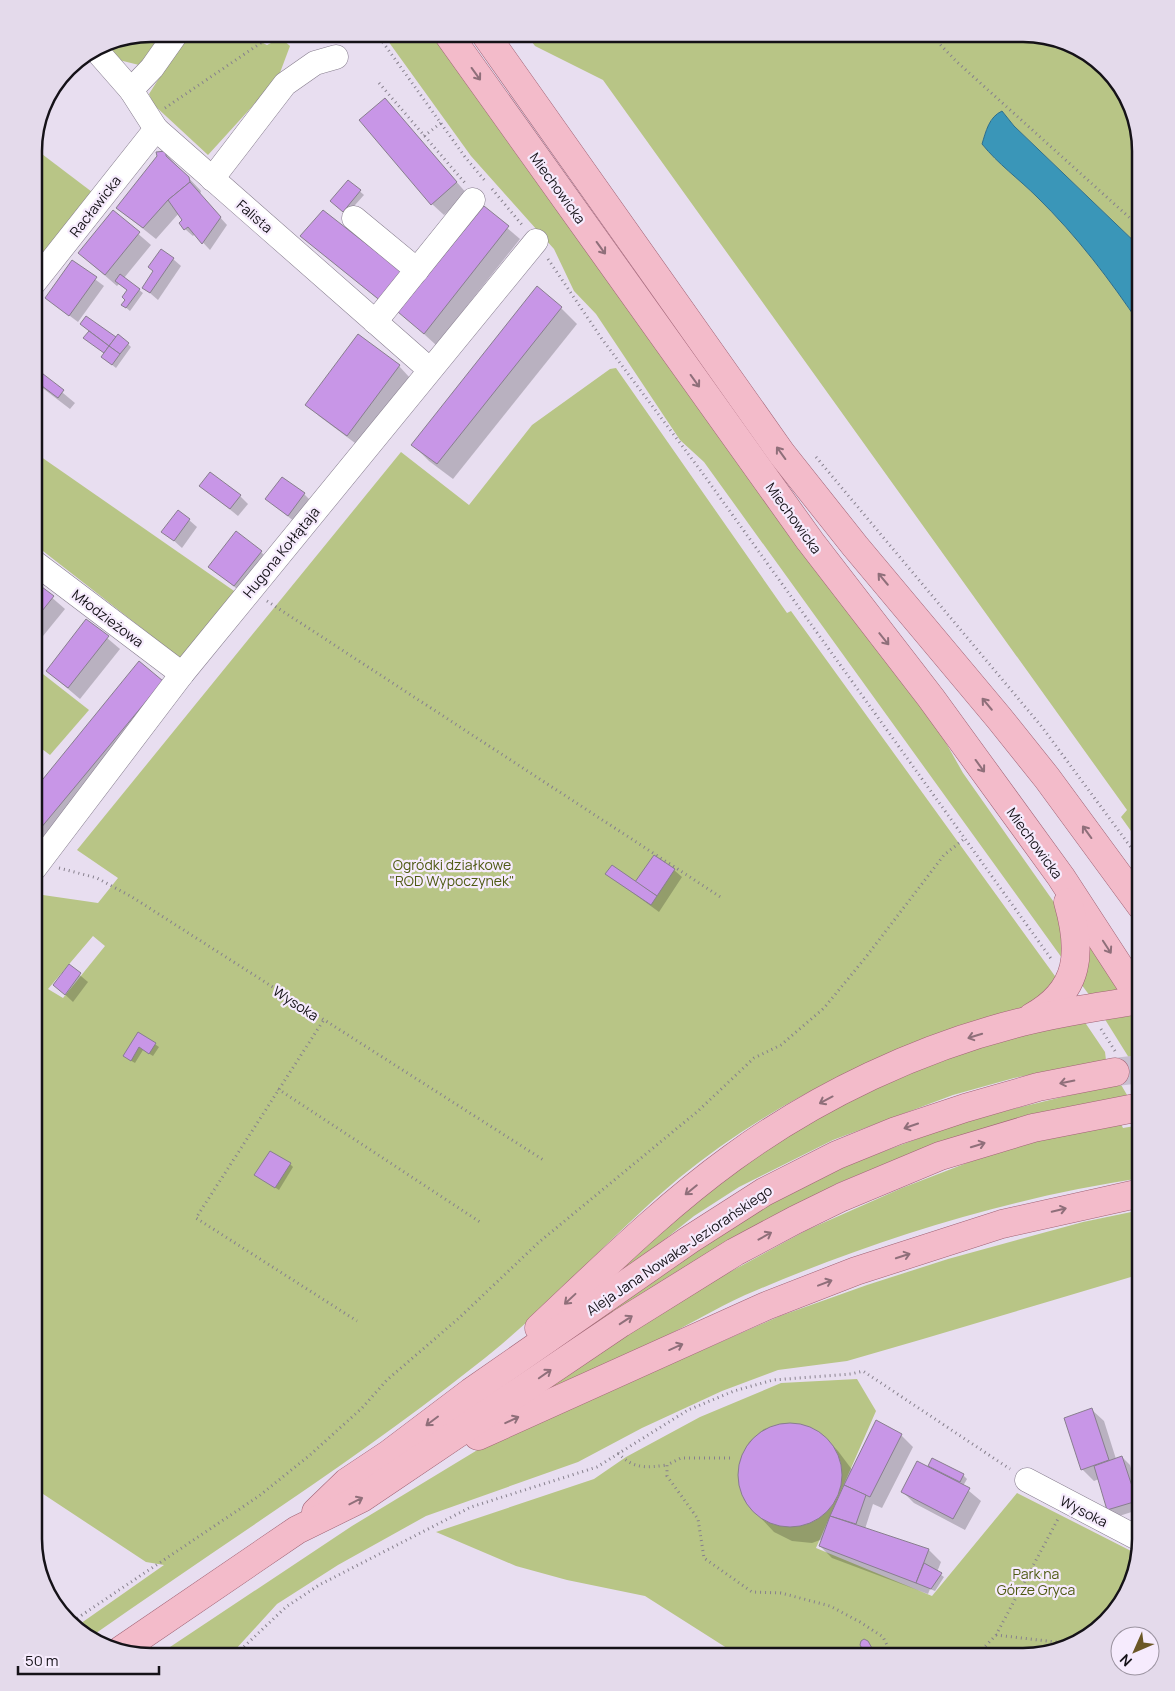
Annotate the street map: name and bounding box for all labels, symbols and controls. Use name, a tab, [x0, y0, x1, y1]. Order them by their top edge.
one-way arrow	[471, 66, 481, 80]
street label: Miechowicka	[526, 149, 590, 227]
street label: Racławicka	[65, 171, 125, 241]
street label: Falista	[233, 195, 277, 237]
one-way arrow	[596, 241, 606, 255]
one-way arrow	[690, 374, 700, 388]
one-way arrow	[776, 446, 786, 460]
street label: Miechowicka	[762, 479, 826, 557]
street label: Hugona Kołłątaja	[238, 503, 324, 601]
one-way arrow	[877, 573, 888, 586]
street label: Młodzieżowa	[68, 585, 148, 651]
one-way arrow	[879, 632, 889, 646]
one-way arrow	[982, 697, 993, 710]
one-way arrow	[975, 759, 985, 773]
street label: Miechowicka	[1003, 804, 1067, 882]
one-way arrow	[1082, 825, 1092, 839]
park label: Ogródki działkowe "ROD Wypoczynek"	[390, 855, 514, 890]
one-way arrow	[1101, 940, 1112, 954]
street label: Wysoka	[270, 981, 322, 1025]
one-way arrow	[967, 1032, 983, 1042]
one-way arrow	[1059, 1077, 1075, 1087]
one-way arrow	[818, 1095, 833, 1105]
one-way arrow	[903, 1122, 919, 1131]
one-way arrow	[970, 1139, 986, 1149]
street label: Aleja Jana Nowaka-Jeziorańskiego	[582, 1181, 776, 1319]
one-way arrow	[685, 1185, 698, 1196]
one-way arrow	[1050, 1205, 1066, 1214]
one-way arrow	[757, 1231, 772, 1241]
one-way arrow	[895, 1251, 910, 1260]
one-way arrow	[817, 1278, 832, 1287]
one-way arrow	[564, 1293, 576, 1305]
one-way arrow	[618, 1315, 632, 1325]
one-way arrow	[668, 1341, 683, 1351]
one-way arrow	[538, 1369, 552, 1379]
one-way arrow	[504, 1415, 519, 1425]
one-way arrow	[426, 1416, 439, 1427]
street label: Wysoka	[1057, 1491, 1111, 1531]
one-way arrow	[349, 1496, 364, 1506]
park label: Park na Górze Gryca	[997, 1564, 1075, 1599]
north arrow	[1110, 1626, 1160, 1676]
scale bar	[18, 1644, 159, 1676]
text: 50 m	[25, 1650, 59, 1671]
text: N	[1115, 1650, 1136, 1671]

